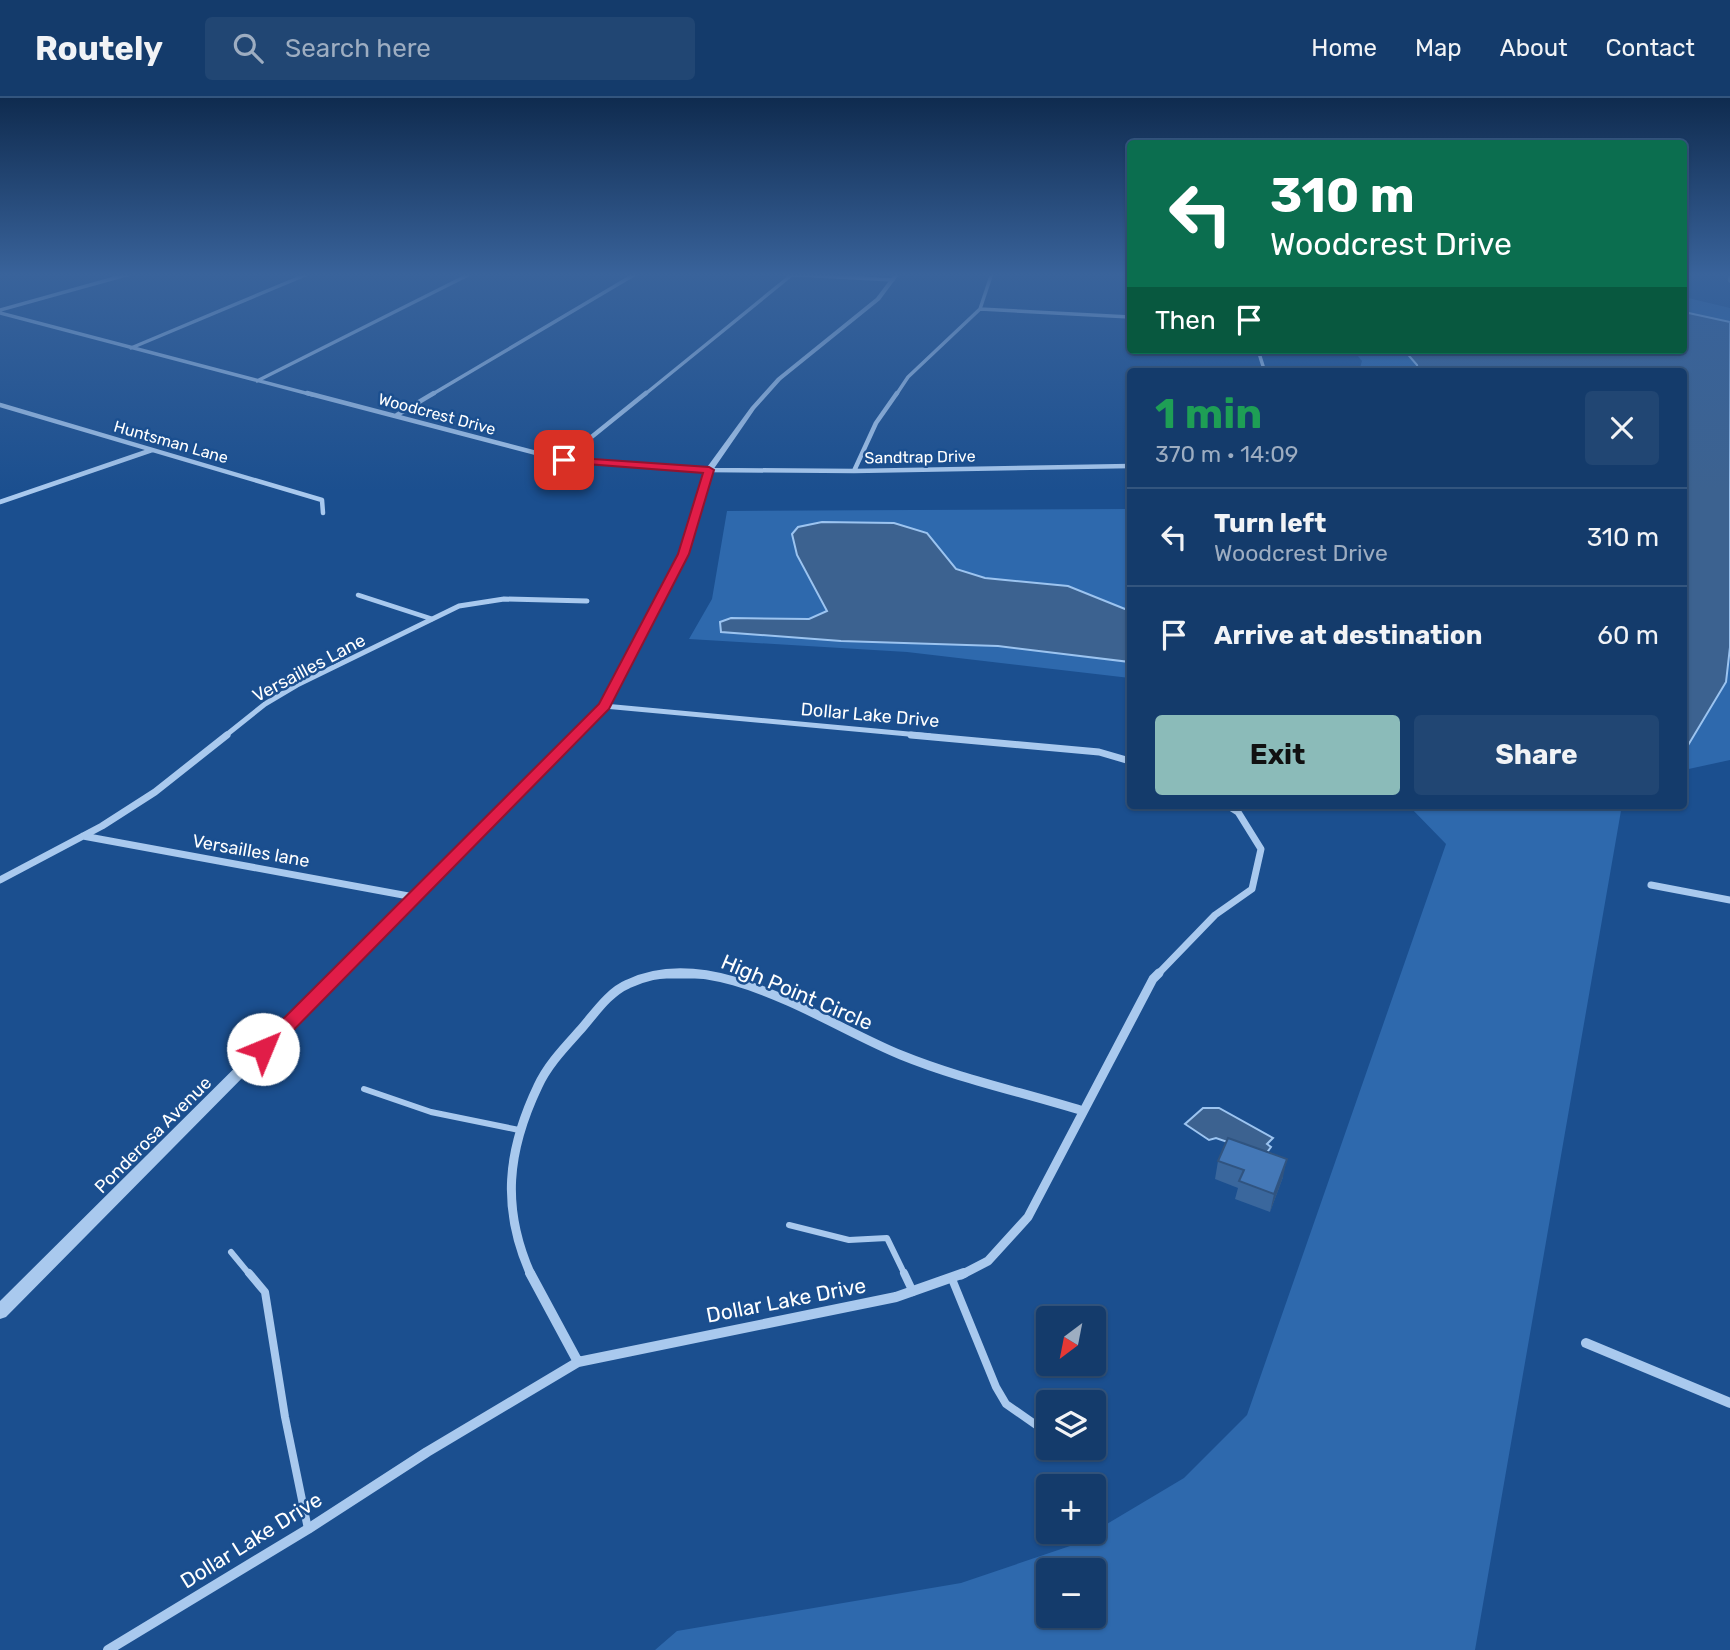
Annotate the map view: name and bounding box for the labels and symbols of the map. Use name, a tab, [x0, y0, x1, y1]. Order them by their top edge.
street label: Woodcrest Drive	[376, 389, 498, 439]
street label: Huntsman Lane	[112, 417, 230, 467]
pin	[534, 430, 594, 490]
street label: Sandtrap Drive	[864, 447, 976, 467]
street label: Versailles Lane	[249, 629, 369, 707]
street label: Dollar Lake Drive	[800, 698, 940, 732]
street label: Versailles lane	[191, 830, 311, 872]
street label: High Point Circle	[717, 949, 877, 1035]
position arrow	[226, 1012, 300, 1086]
street label: Ponderosa Avenue	[90, 1072, 216, 1198]
street label: Dollar Lake Drive	[704, 1272, 868, 1328]
north arrow	[1036, 1306, 1106, 1376]
street label: Dollar Lake Drive	[176, 1486, 326, 1594]

